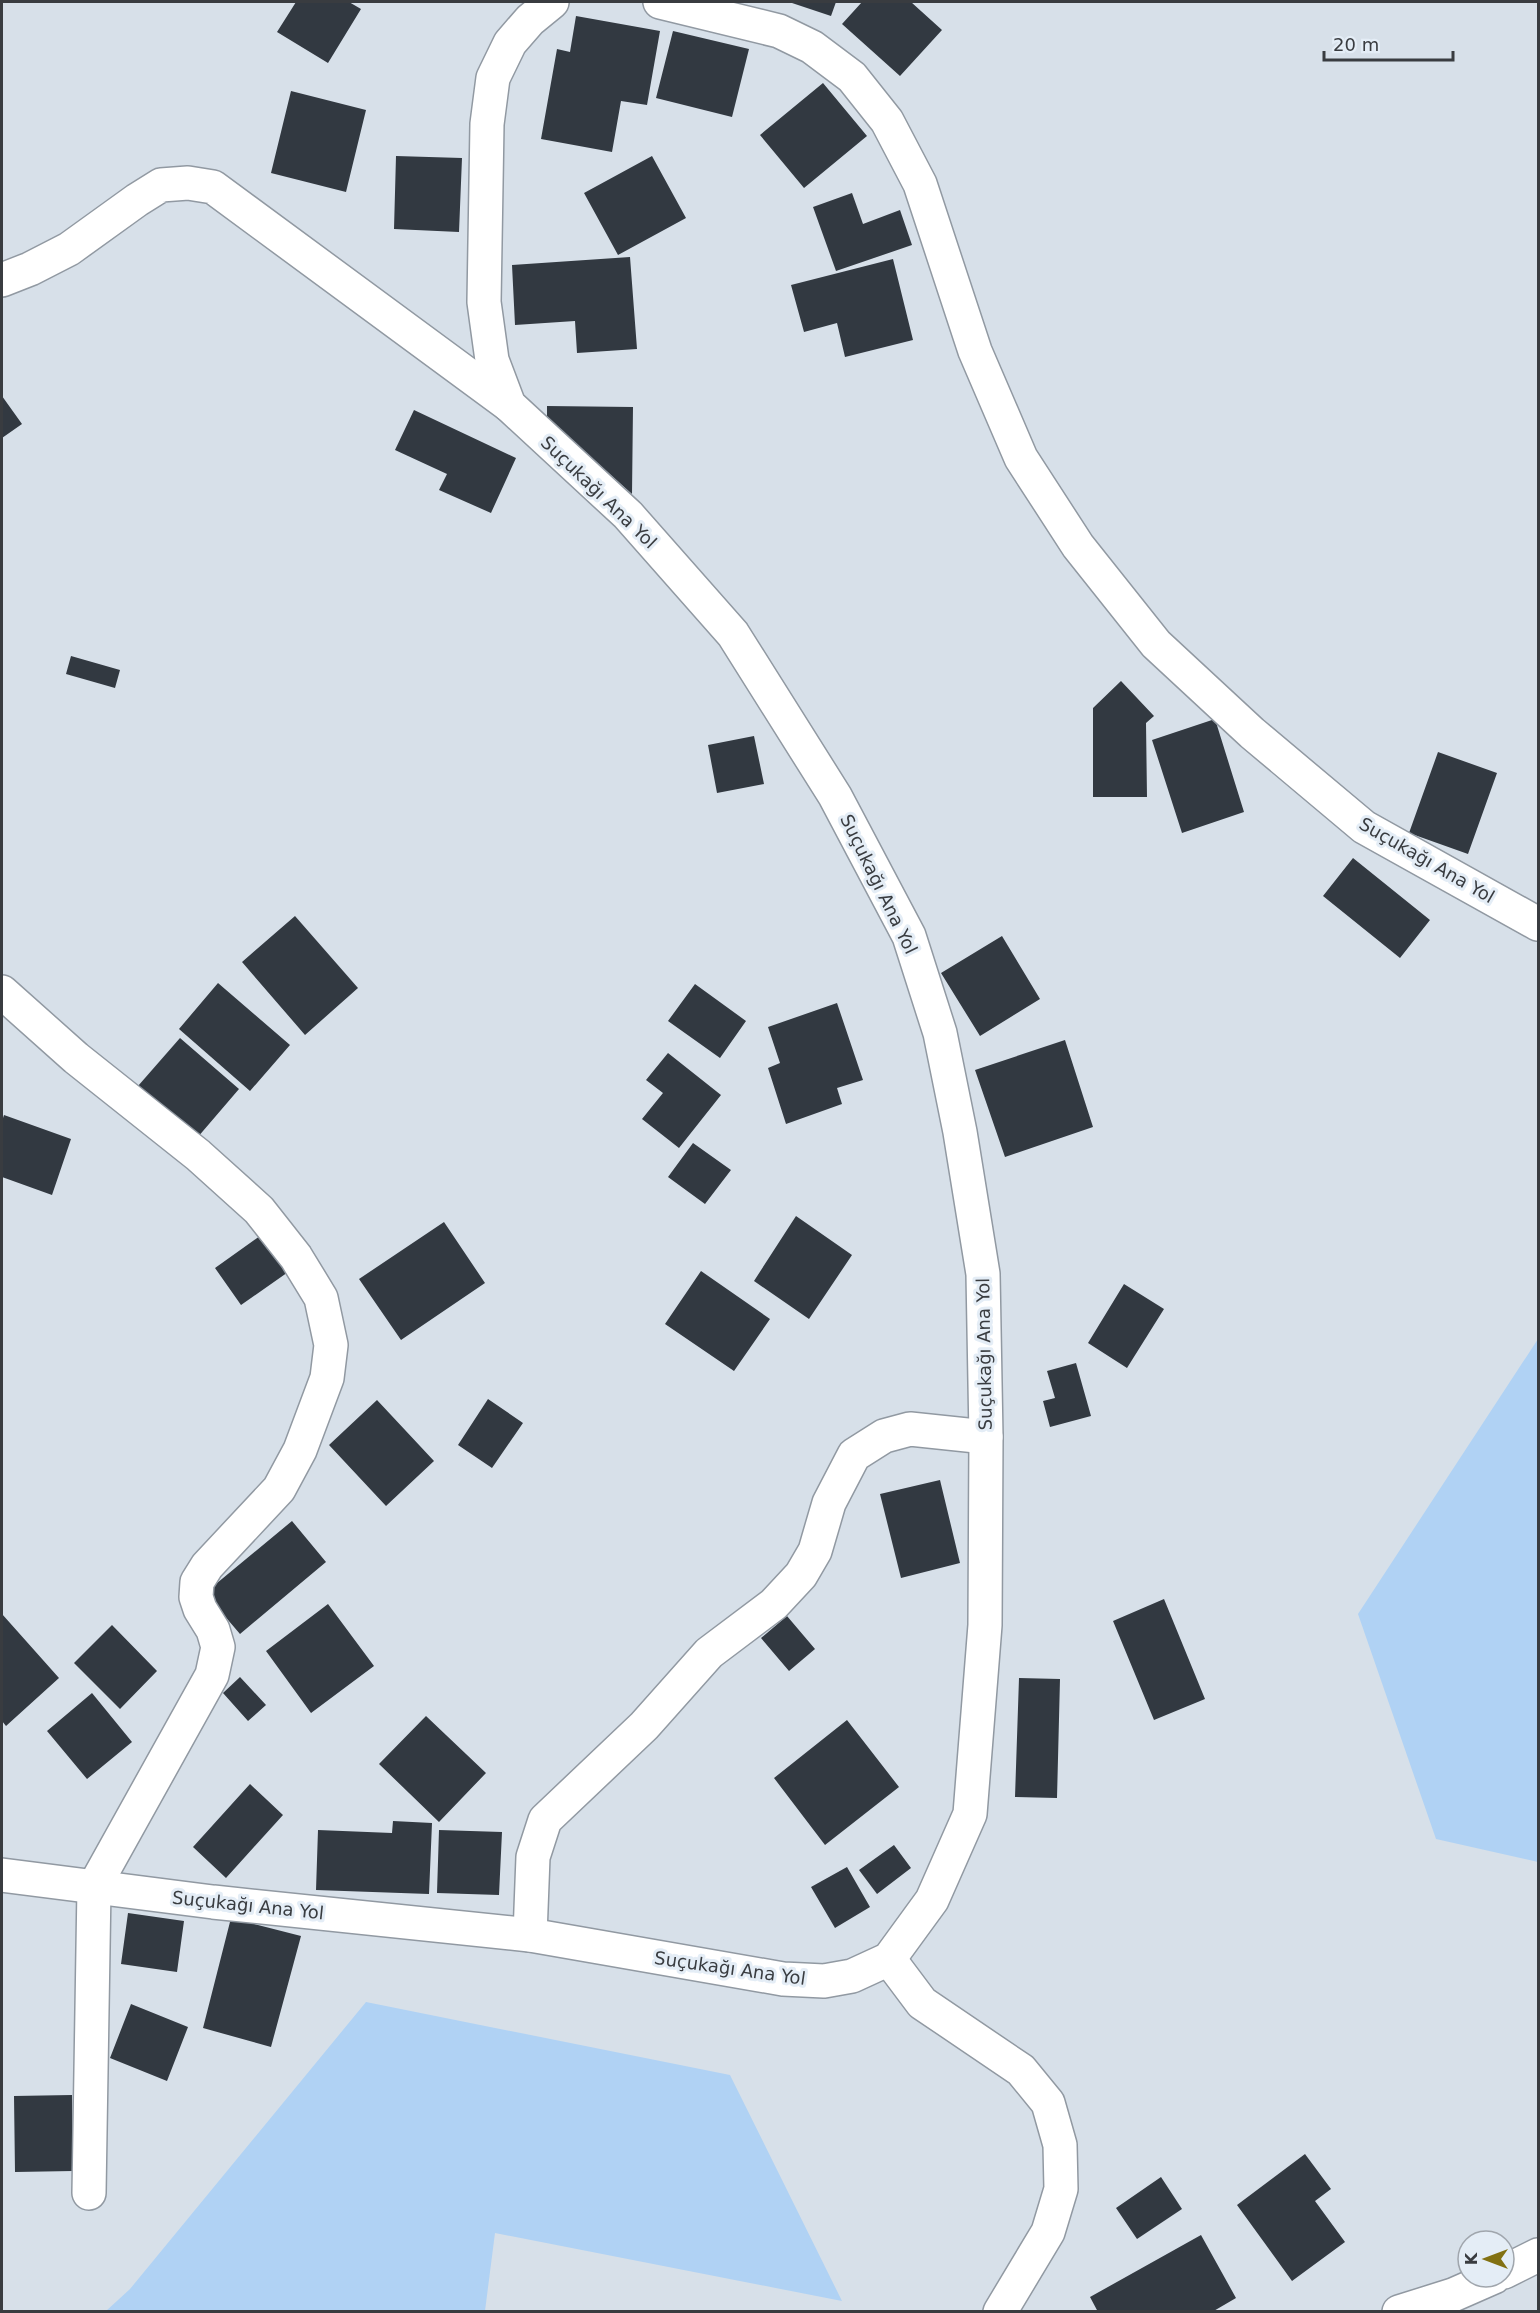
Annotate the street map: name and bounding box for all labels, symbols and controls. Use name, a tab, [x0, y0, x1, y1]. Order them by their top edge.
scale bar	[1324, 24, 1453, 62]
text: 20 m	[1333, 34, 1379, 55]
street label: Suçukağı Ana Yol	[537, 431, 661, 553]
street label: Suçukağı Ana Yol	[836, 811, 922, 957]
street label: Suçukağı Ana Yol	[1356, 813, 1498, 907]
street label: Suçukağı Ana Yol	[972, 1278, 996, 1430]
street label: Suçukağı Ana Yol	[171, 1887, 325, 1923]
street label: Suçukağı Ana Yol	[653, 1947, 807, 1989]
north arrow	[1456, 2229, 1516, 2289]
text: K	[1462, 2252, 1481, 2265]

